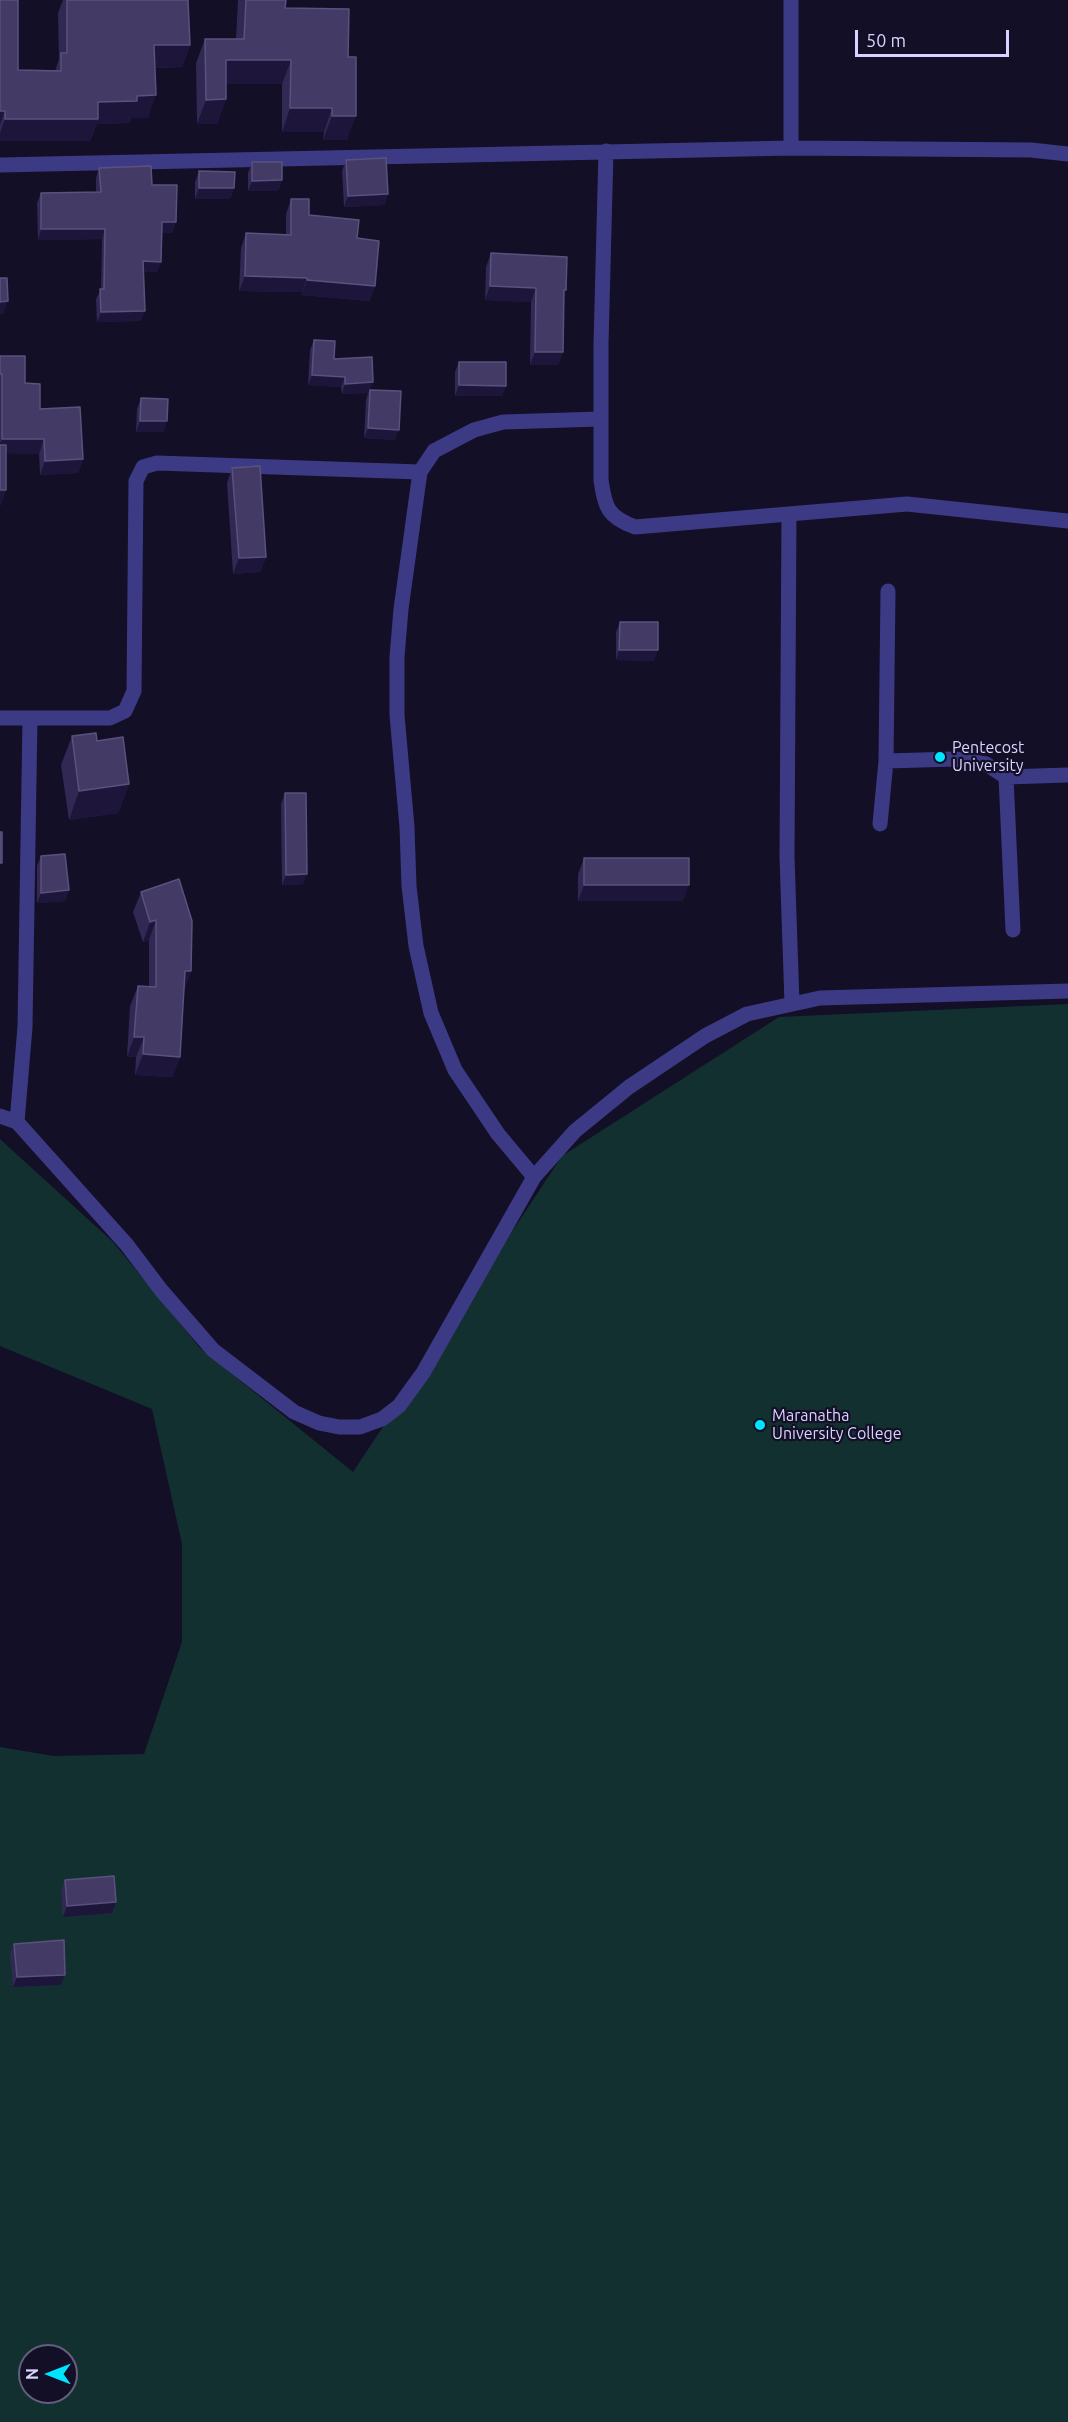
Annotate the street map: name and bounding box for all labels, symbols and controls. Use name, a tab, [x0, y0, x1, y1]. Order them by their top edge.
scale bar	[858, 18, 1012, 56]
text: 50 m	[866, 30, 906, 50]
place label: Pentecost University	[952, 738, 1024, 776]
marker: Pentecost University	[933, 750, 947, 764]
place label: Maranatha University College	[772, 1406, 902, 1444]
marker: Maranatha University College	[753, 1418, 767, 1432]
north arrow	[18, 2344, 78, 2404]
text: N	[23, 2368, 41, 2380]

